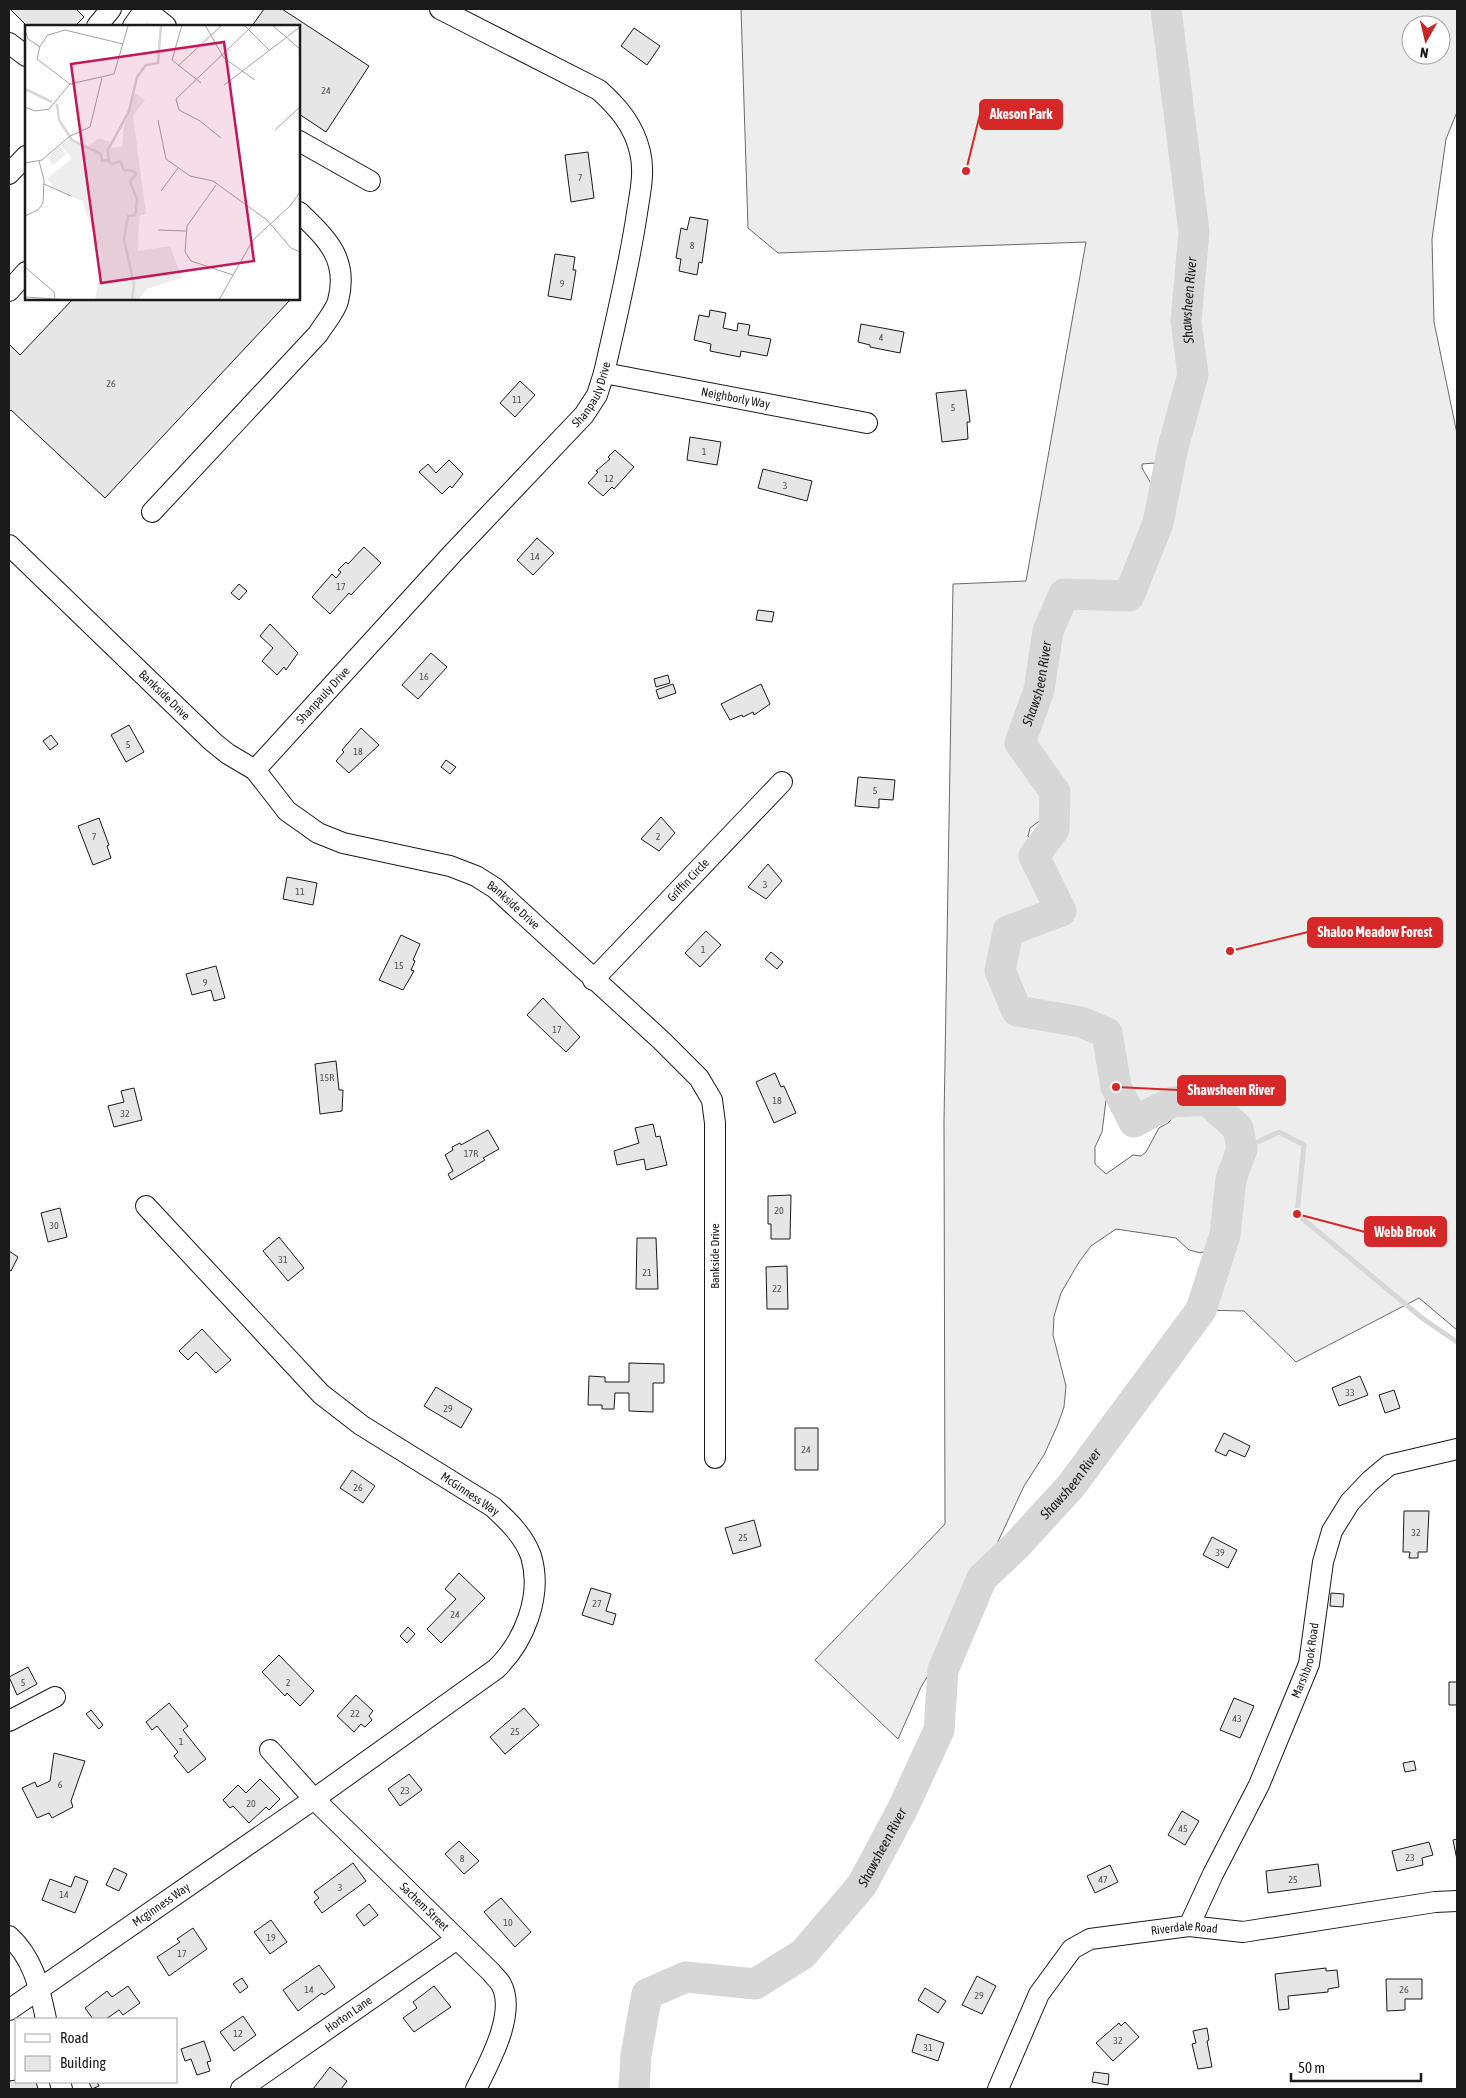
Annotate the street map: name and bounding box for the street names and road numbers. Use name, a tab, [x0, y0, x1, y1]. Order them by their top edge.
street label: Shanpauly Drive	[569, 361, 613, 430]
street label: Neighborly Way	[700, 385, 771, 411]
street label: Shanpauly Drive	[294, 664, 353, 727]
street label: Bankside Drive	[136, 667, 193, 723]
street label: Griffin Circle	[665, 856, 712, 905]
street label: Bankside Drive	[485, 878, 542, 932]
street label: Bankside Drive	[708, 1223, 722, 1289]
street label: McGinness Way	[438, 1469, 502, 1519]
street label: Marshbrook Road	[1289, 1622, 1322, 1700]
street label: Mcginness Way	[130, 1880, 193, 1929]
street label: Sachem Street	[397, 1880, 452, 1934]
street label: Riverdale Road	[1150, 1919, 1218, 1938]
street label: Horton Lane	[322, 1993, 375, 2035]

